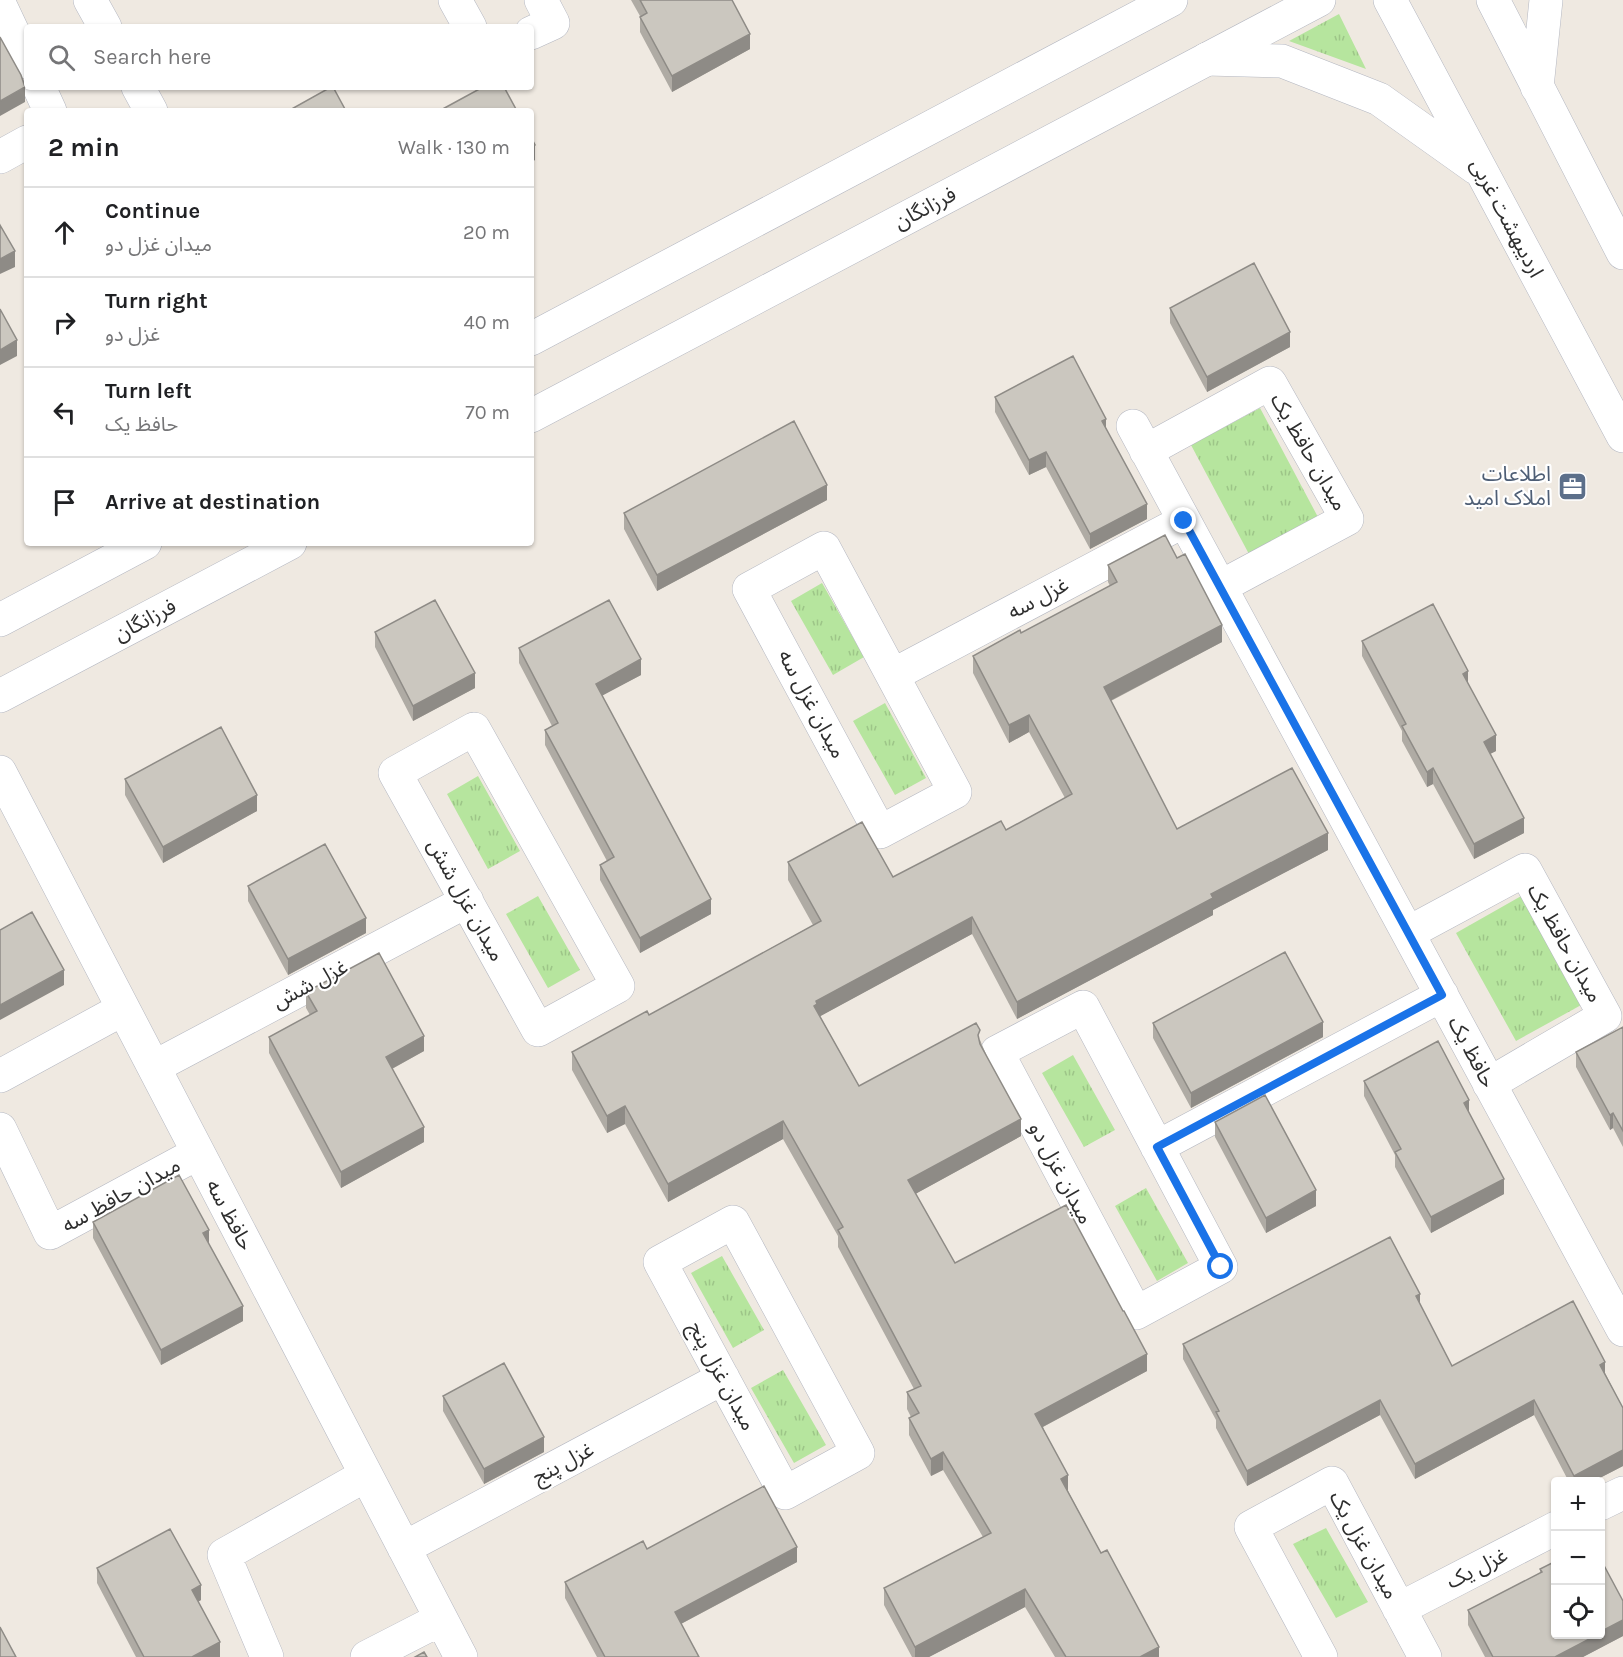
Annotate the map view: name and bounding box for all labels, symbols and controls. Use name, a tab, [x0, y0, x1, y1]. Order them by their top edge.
search box	[24, 24, 534, 90]
icon: search	[45, 41, 78, 74]
text: Search here	[93, 44, 211, 70]
text: 2 min	[48, 132, 120, 163]
text: Walk · 130 m	[398, 136, 510, 159]
street label: اردیبهشت غربی	[1466, 154, 1548, 282]
street label: فرزانگان	[890, 182, 960, 234]
text: Continue	[105, 198, 200, 224]
icon: ahead	[48, 216, 81, 249]
text: 20 m	[463, 221, 510, 244]
text: میدان غزل دو	[105, 233, 212, 256]
text: Turn right	[105, 288, 208, 314]
icon: right	[48, 306, 81, 339]
text: 40 m	[464, 311, 510, 334]
text: غزل دو	[105, 323, 160, 346]
text: Turn left	[105, 378, 192, 404]
street label: میدان حافظ یک	[1266, 389, 1352, 515]
icon: left	[48, 396, 81, 429]
text: 70 m	[465, 401, 510, 424]
text: حافظ یک	[105, 413, 178, 436]
place label: اطلاعات املاک امید	[1464, 462, 1551, 510]
office icon: اطلاعات املاک امید	[1556, 470, 1588, 502]
icon: arrive	[48, 486, 81, 519]
text: Arrive at destination	[105, 489, 320, 515]
route end	[1170, 507, 1196, 533]
street label: غزل سه	[1004, 572, 1072, 624]
street label: فرزانگان	[110, 594, 180, 646]
street label: میدان غزل سه	[773, 646, 851, 762]
street label: میدان غزل شش	[423, 835, 509, 965]
street label: میدان حافظ یک	[1523, 880, 1607, 1006]
street label: غزل شش	[268, 954, 352, 1014]
street label: حافظ یک	[1443, 1012, 1501, 1092]
street label: میدان غزل دو	[1024, 1118, 1098, 1228]
street label: میدان حافظ سه	[58, 1153, 184, 1237]
street label: حافظ سه	[201, 1175, 259, 1255]
route start	[1207, 1253, 1233, 1279]
street label: میدان غزل پنج	[681, 1317, 761, 1436]
street label: غزل پنج	[528, 1437, 599, 1492]
map controls	[1551, 1477, 1605, 1639]
button: +	[1551, 1477, 1605, 1531]
street label: میدان غزل یک	[1325, 1487, 1403, 1603]
button: −	[1551, 1531, 1605, 1585]
street label: غزل یک	[1442, 1543, 1512, 1593]
button: locate	[1551, 1585, 1605, 1639]

